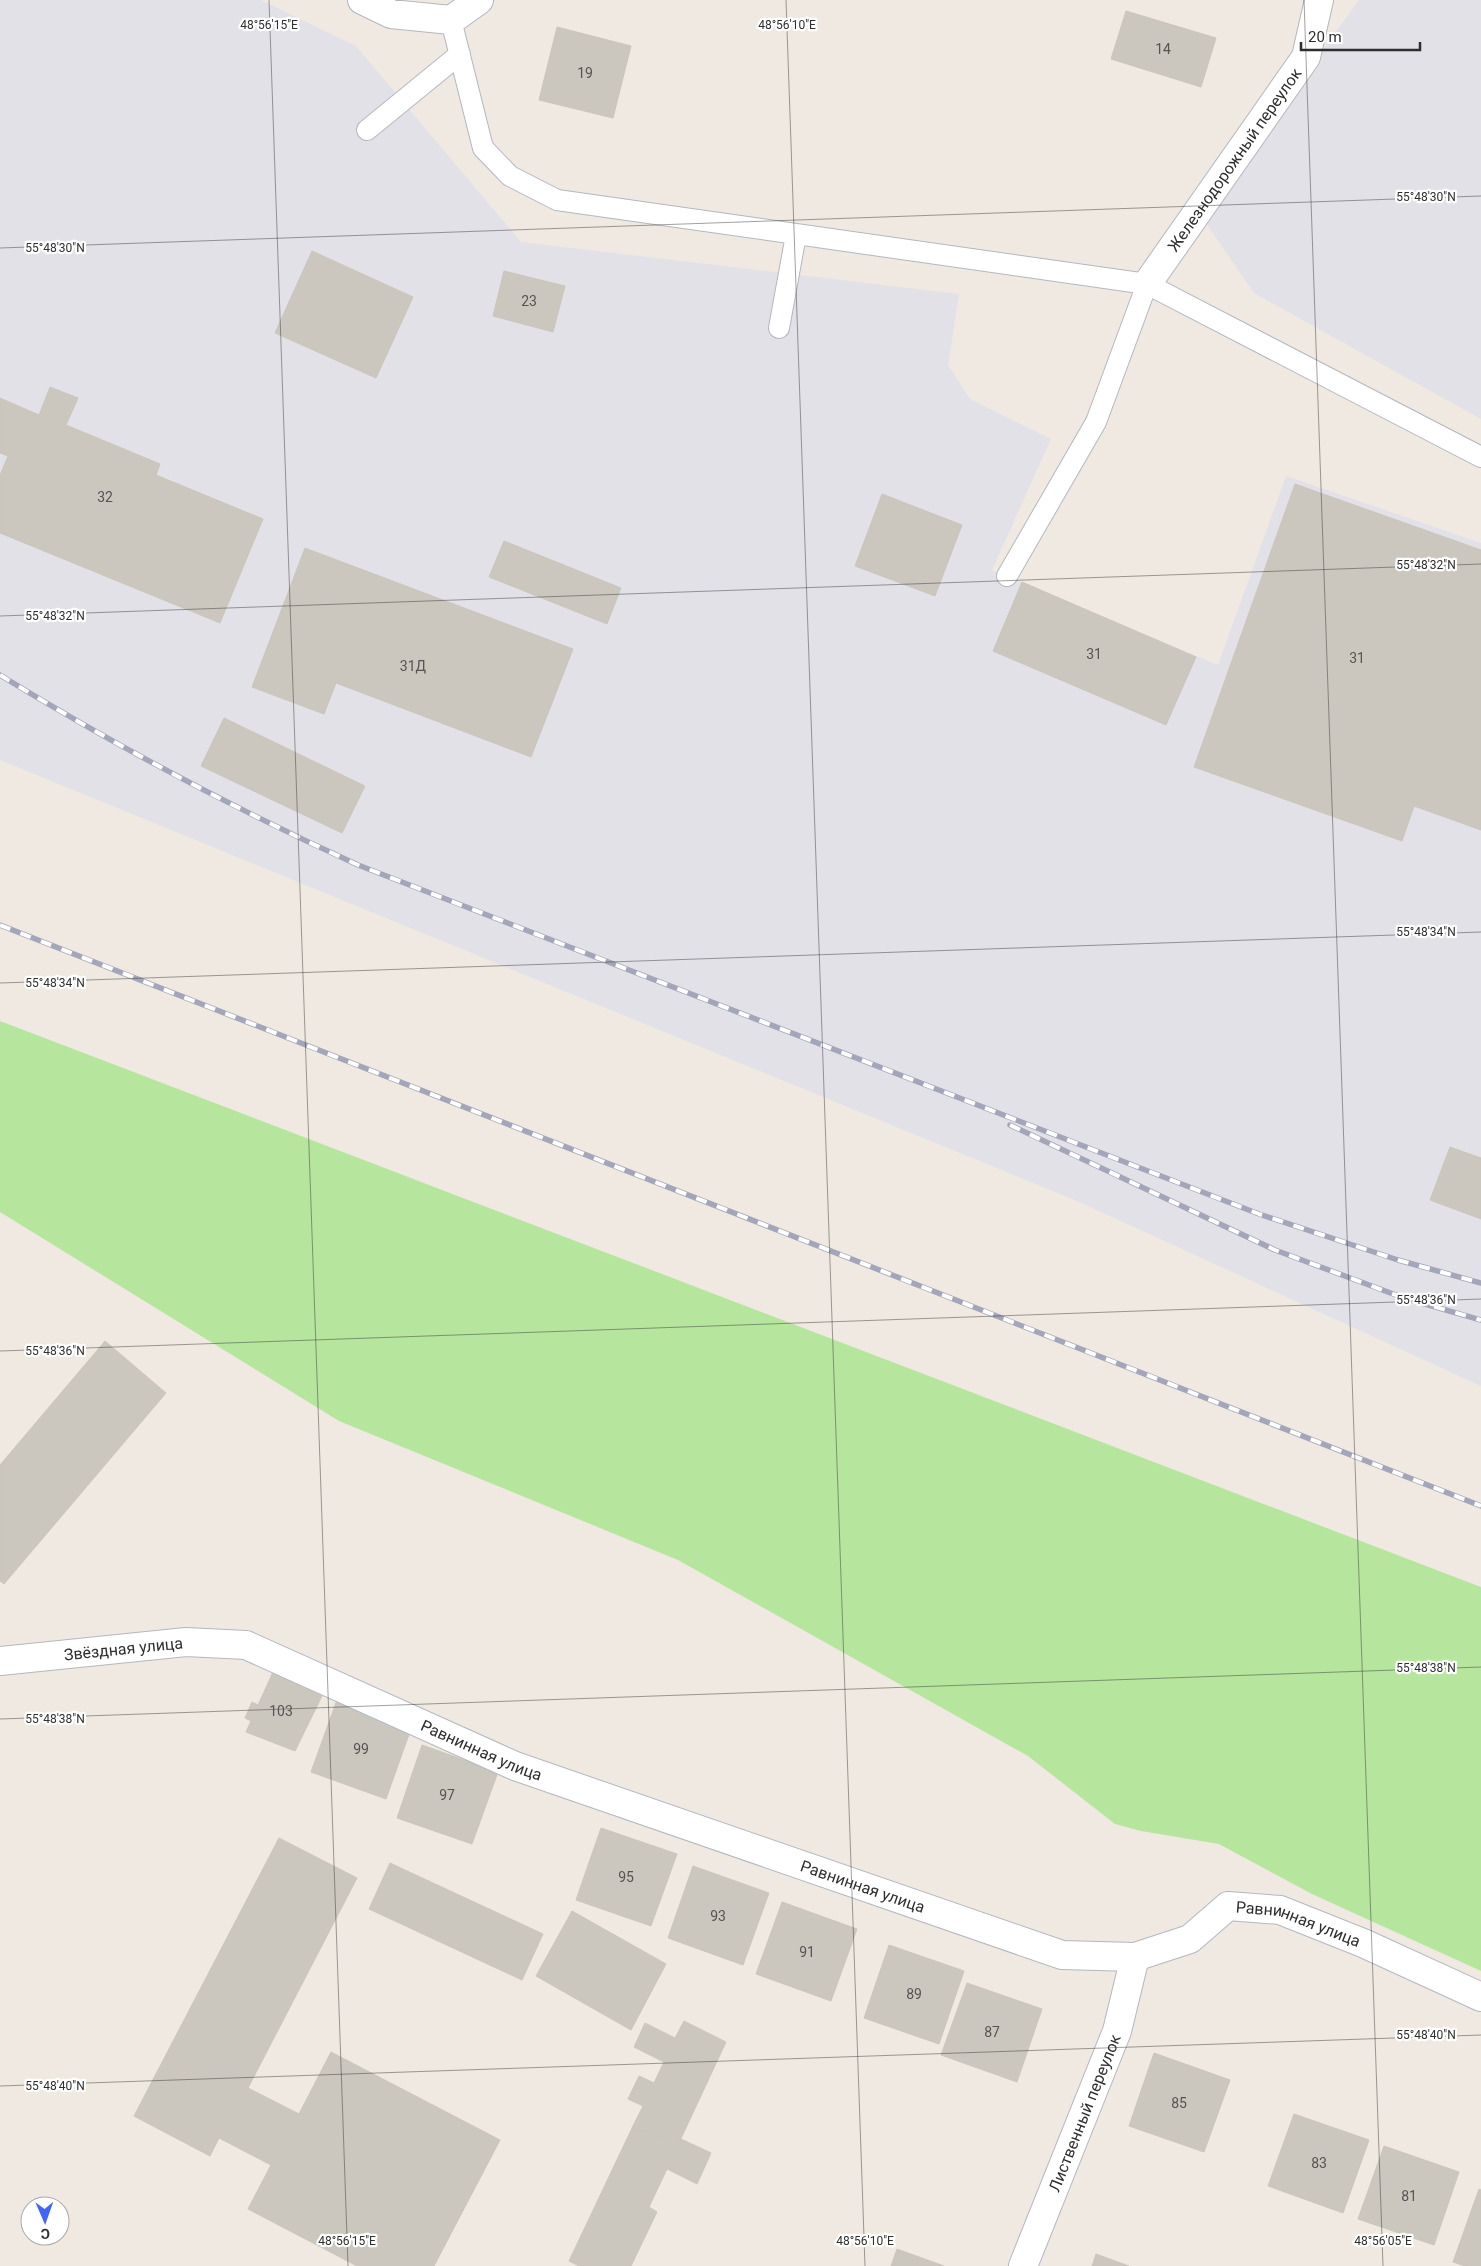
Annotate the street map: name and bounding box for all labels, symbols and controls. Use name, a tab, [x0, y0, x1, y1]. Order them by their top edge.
text: 48°56'15"E	[240, 18, 298, 32]
text: 48°56'10"E	[758, 18, 816, 32]
scale bar	[1301, 20, 1420, 52]
text: 20 m	[1308, 28, 1342, 46]
house number: 14	[1155, 41, 1171, 57]
street label: Железнодорожный переулок	[1164, 64, 1306, 255]
house number: 19	[577, 65, 593, 81]
text: 55°48'30"N	[1396, 190, 1456, 204]
text: 55°48'30"N	[25, 241, 85, 255]
house number: 23	[521, 293, 537, 309]
house number: 32	[97, 489, 113, 505]
text: 55°48'32"N	[1396, 558, 1456, 572]
text: 55°48'32"N	[25, 609, 85, 623]
house number: 31	[1086, 646, 1102, 662]
house number: 31	[1349, 650, 1365, 666]
house number: 31Д	[400, 658, 427, 674]
text: 55°48'34"N	[1396, 925, 1456, 939]
text: 55°48'34"N	[25, 976, 85, 990]
text: 55°48'36"N	[1396, 1293, 1456, 1307]
text: 55°48'36"N	[25, 1344, 85, 1358]
street label: Звёздная улица	[63, 1633, 184, 1664]
text: 55°48'38"N	[1396, 1661, 1456, 1675]
house number: 103	[269, 1703, 293, 1719]
text: 55°48'38"N	[25, 1712, 85, 1726]
street label: Равнинная улица	[418, 1716, 544, 1785]
house number: 99	[353, 1741, 369, 1757]
house number: 97	[439, 1787, 455, 1803]
street label: Равнинная улица	[798, 1856, 927, 1917]
house number: 95	[618, 1869, 634, 1885]
street label: Равнинная улица	[1235, 1898, 1363, 1951]
house number: 93	[710, 1908, 726, 1924]
house number: 91	[799, 1944, 815, 1960]
house number: 89	[906, 1986, 922, 2002]
house number: 87	[984, 2024, 1000, 2040]
text: 55°48'40"N	[1396, 2028, 1456, 2042]
street label: Лиственный переулок	[1045, 2031, 1125, 2194]
text: 55°48'40"N	[25, 2079, 85, 2093]
house number: 85	[1171, 2095, 1187, 2111]
house number: 83	[1311, 2155, 1327, 2171]
house number: 81	[1401, 2188, 1417, 2204]
north arrow	[20, 2196, 70, 2246]
text: С	[41, 2226, 50, 2242]
text: 48°56'15"E	[318, 2234, 376, 2248]
text: 48°56'10"E	[836, 2234, 894, 2248]
text: 48°56'05"E	[1354, 2234, 1412, 2248]

